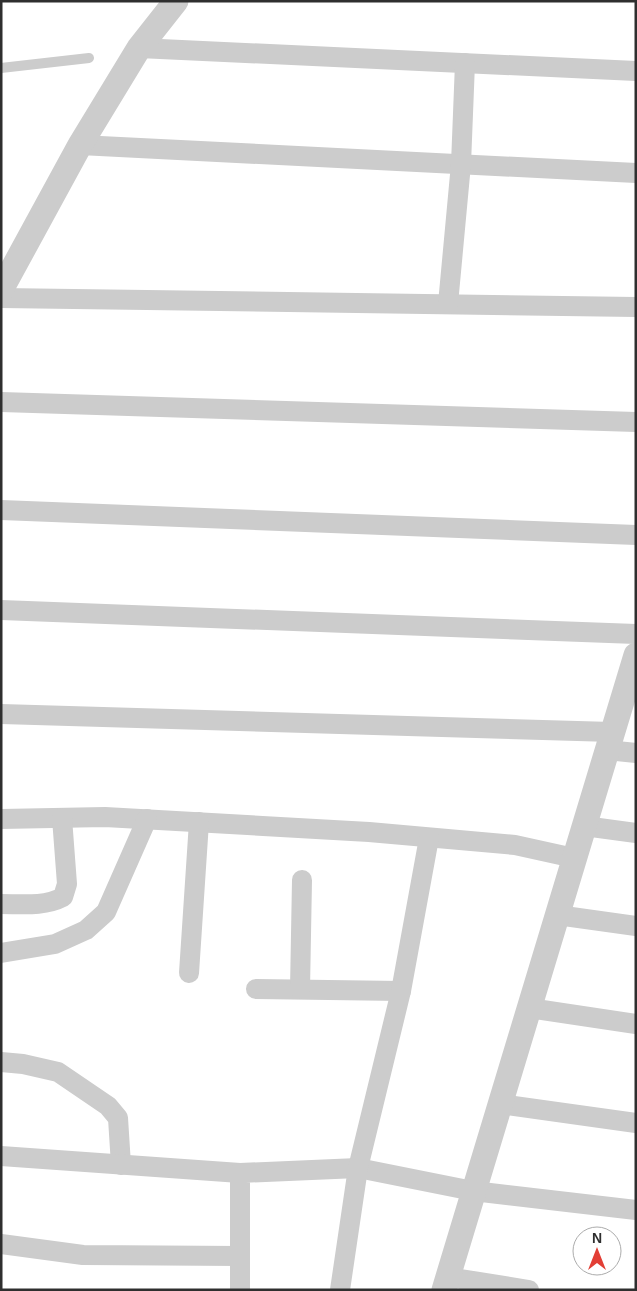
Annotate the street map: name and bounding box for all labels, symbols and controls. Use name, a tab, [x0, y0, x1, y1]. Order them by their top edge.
north arrow	[572, 1226, 622, 1276]
text: N	[592, 1230, 602, 1246]

